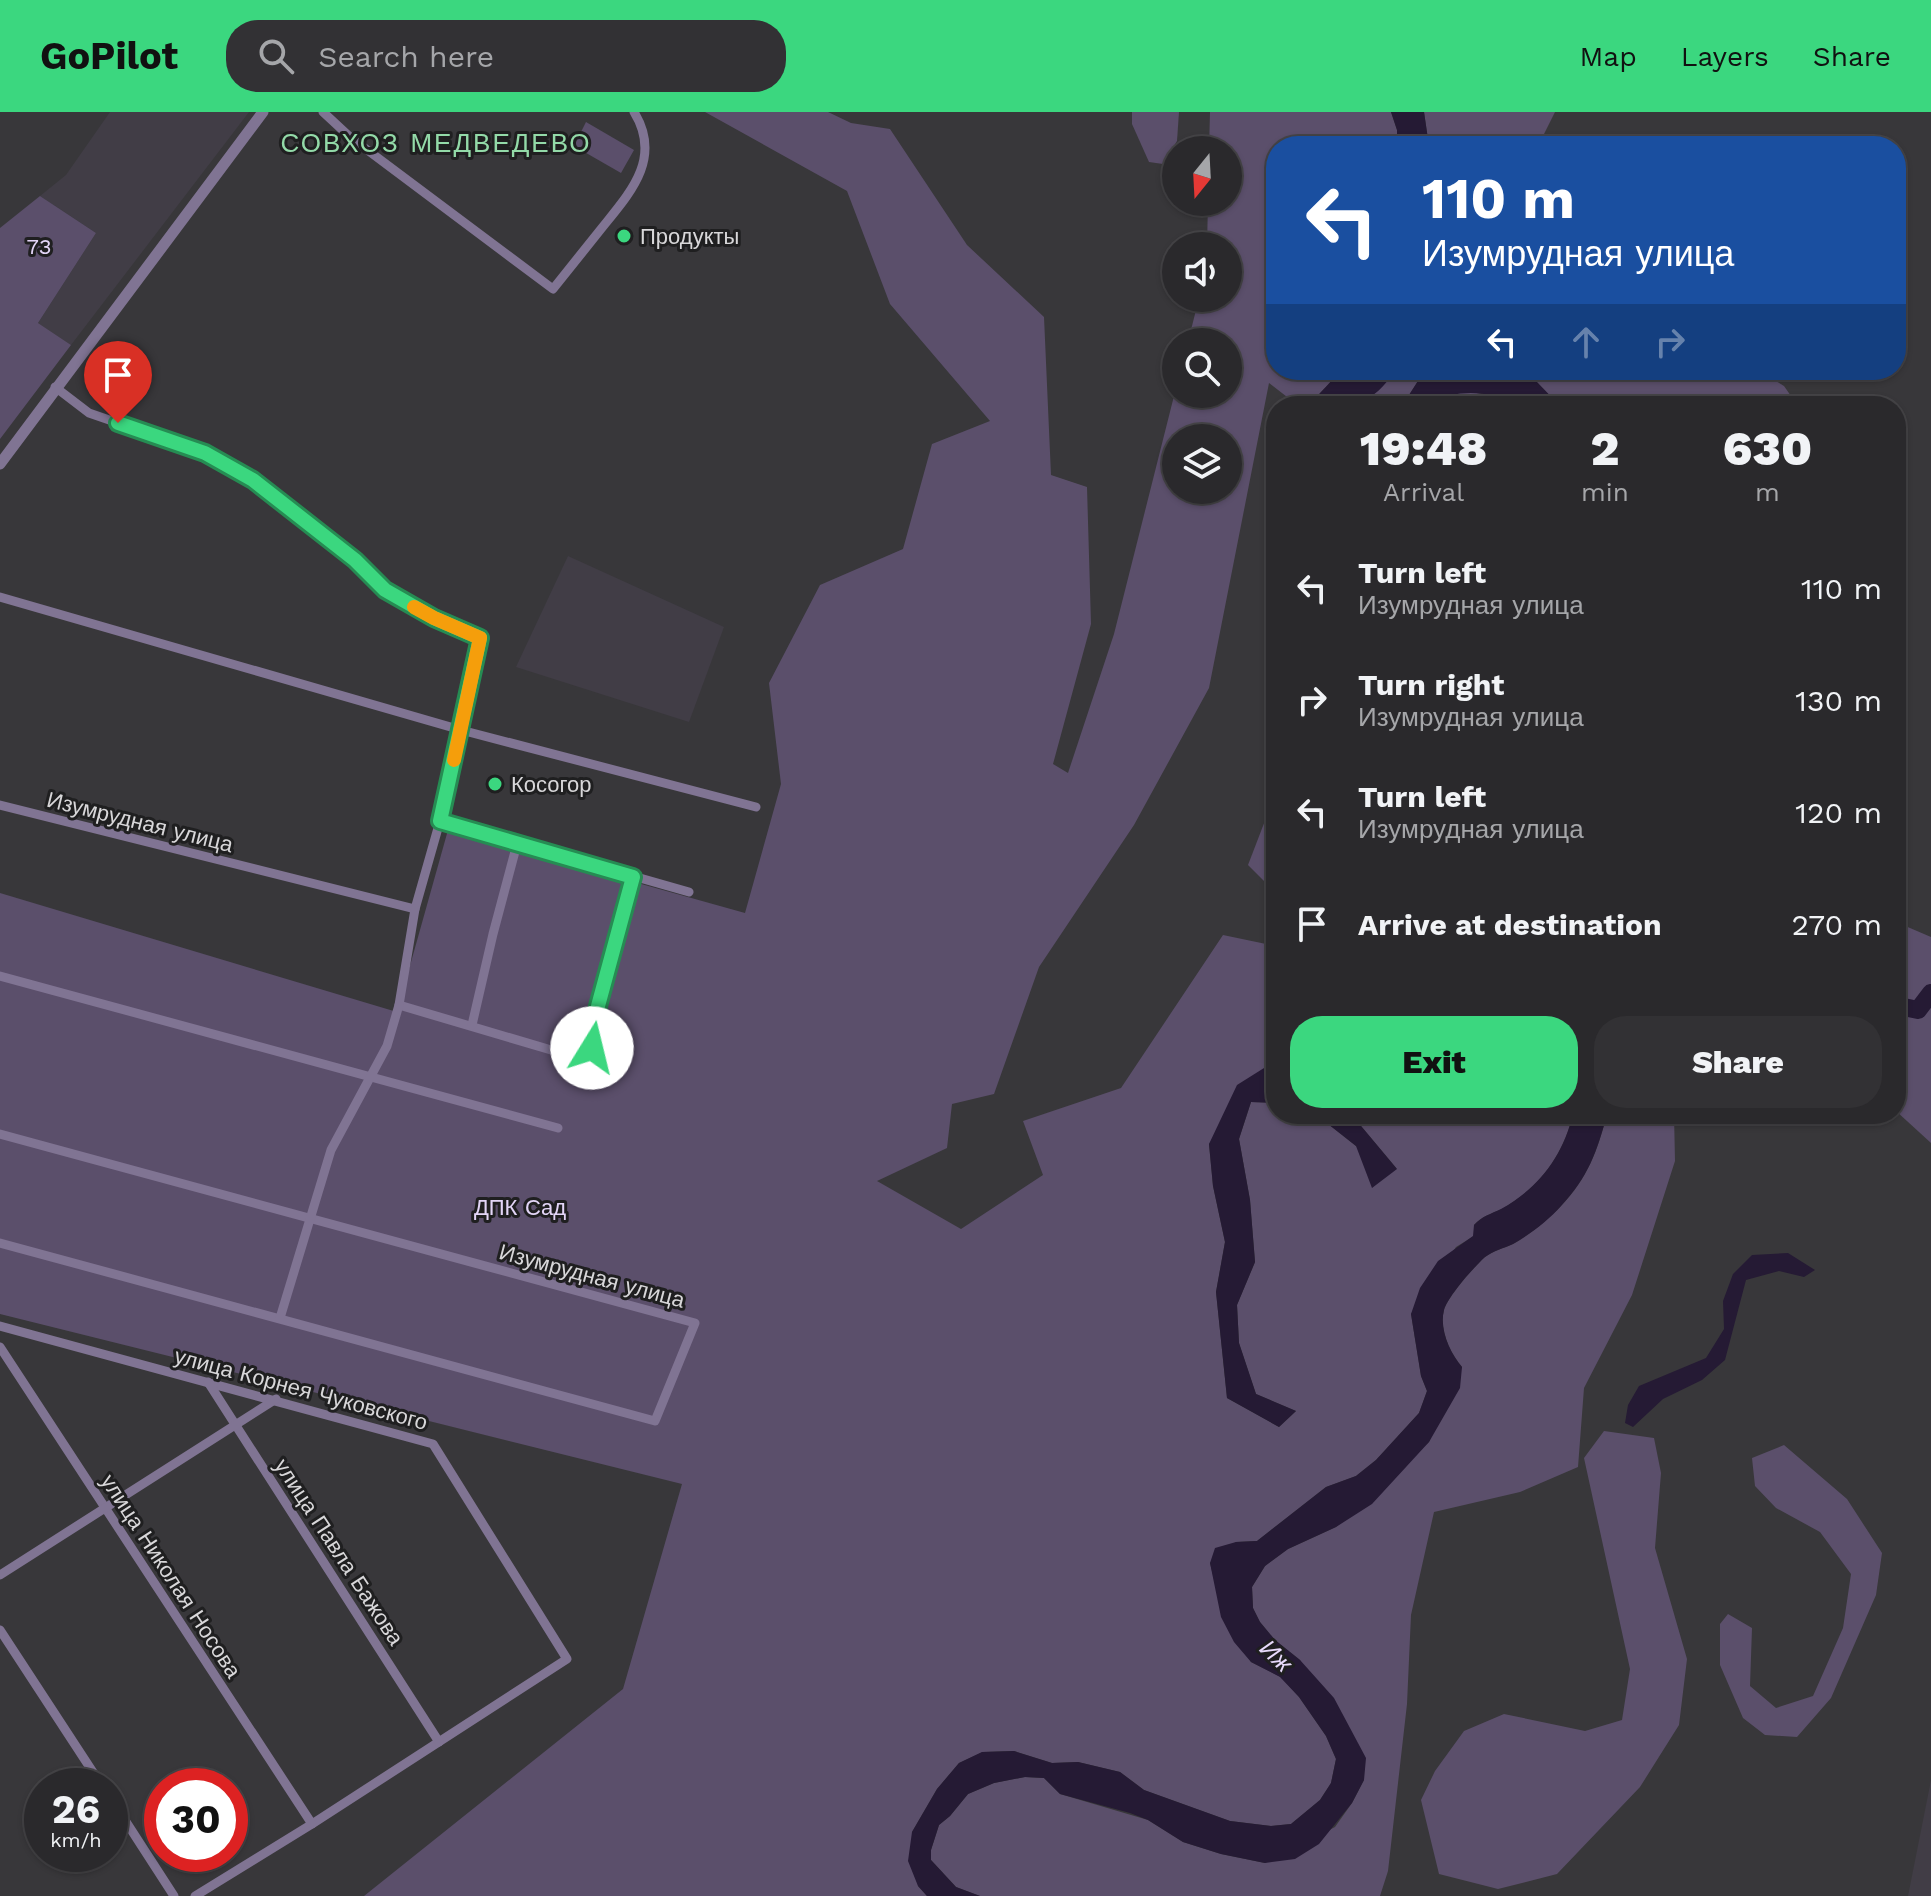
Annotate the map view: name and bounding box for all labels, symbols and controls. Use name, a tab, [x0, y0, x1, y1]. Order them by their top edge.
search box	[226, 20, 786, 92]
text: GoPilot	[40, 34, 178, 78]
icon: search	[254, 34, 298, 78]
text: Search here	[318, 39, 494, 74]
text: Map	[1580, 40, 1637, 73]
text: Layers	[1681, 40, 1769, 73]
text: Share	[1813, 40, 1891, 73]
district label: СОВХОЗ МЕДВЕДЕВО	[281, 128, 591, 158]
north arrow	[1162, 136, 1242, 216]
map controls	[1162, 136, 1242, 504]
text: 110 m	[1422, 166, 1575, 232]
icon: left	[1290, 168, 1394, 272]
place label: Продукты	[640, 224, 739, 249]
marker: Продукты	[615, 227, 633, 245]
button: sound	[1162, 232, 1242, 312]
text: Изумрудная улица	[1422, 233, 1734, 275]
park label: 73	[26, 234, 52, 259]
icon: left	[1480, 320, 1524, 364]
icon: ahead	[1564, 320, 1608, 364]
icon: right	[1648, 320, 1692, 364]
button: search	[1162, 328, 1242, 408]
pin	[84, 341, 152, 423]
icon: arrive	[96, 353, 140, 397]
text: 19:48	[1360, 420, 1487, 477]
text: 2	[1591, 420, 1619, 477]
text: 630	[1723, 420, 1812, 477]
button: layers	[1162, 424, 1242, 504]
text: Arrival	[1383, 477, 1464, 507]
text: min	[1581, 477, 1629, 507]
text: m	[1755, 477, 1780, 507]
text: Turn left	[1358, 555, 1486, 590]
icon: left	[1290, 566, 1334, 610]
text: 110 m	[1801, 571, 1882, 606]
text: Изумрудная улица	[1358, 590, 1584, 620]
text: Turn right	[1358, 667, 1504, 702]
icon: right	[1290, 678, 1334, 722]
text: 130 m	[1795, 683, 1882, 718]
text: Изумрудная улица	[1358, 702, 1584, 732]
place label: Косогор	[511, 772, 592, 797]
marker: Косогор	[486, 775, 504, 793]
text: Turn left	[1358, 779, 1486, 814]
street label: Изумрудная улица	[44, 787, 236, 857]
icon: left	[1290, 790, 1334, 834]
text: 120 m	[1795, 795, 1882, 830]
text: Изумрудная улица	[1358, 814, 1584, 844]
icon: arrive	[1290, 902, 1334, 946]
text: Arrive at destination	[1358, 907, 1662, 942]
text: 270 m	[1791, 907, 1882, 942]
position arrow	[550, 1006, 634, 1090]
button: Exit	[1290, 1016, 1578, 1108]
button: Share	[1594, 1016, 1882, 1108]
park label: ДПК Сад	[474, 1195, 566, 1220]
street label: Изумрудная улица	[497, 1239, 688, 1313]
street label: улица Корнея Чуковского	[172, 1343, 430, 1435]
street label: улица Павла Бажова	[269, 1454, 409, 1650]
street label: улица Николая Носова	[96, 1470, 247, 1683]
water label: Иж	[1254, 1634, 1299, 1679]
speed limit sign: 30	[144, 1768, 248, 1872]
text: 26	[52, 1786, 100, 1833]
text: km/h	[50, 1828, 102, 1852]

